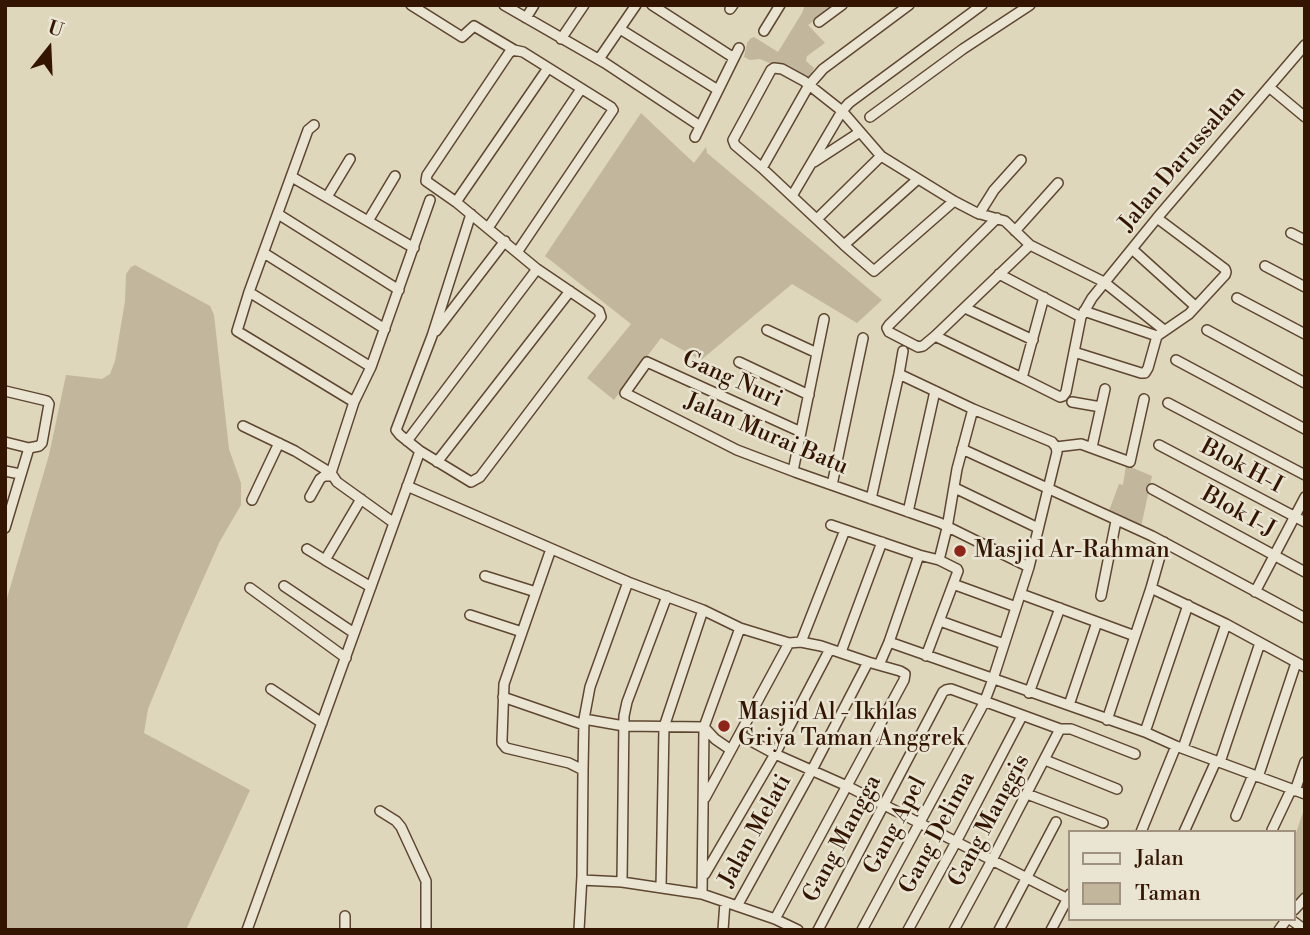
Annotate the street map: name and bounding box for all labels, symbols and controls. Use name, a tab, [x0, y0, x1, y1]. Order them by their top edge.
north arrow	[14, 14, 84, 84]
text: U	[45, 15, 66, 43]
street label: Jalan Darussalam	[1114, 80, 1252, 238]
street label: Gang Nuri	[678, 346, 786, 414]
street label: Jalan Murai Batu	[680, 388, 852, 482]
street label: Blok H-I	[1195, 434, 1287, 500]
street label: Blok I-J	[1196, 481, 1280, 545]
place label: Masjid Ar-Rahman	[974, 537, 1170, 565]
marker: Masjid Ar-Rahman	[952, 543, 968, 559]
place label: Masjid Al - Ikhlas Griya Taman Anggrek	[738, 699, 964, 753]
marker: Masjid Al - Ikhlas Griya Taman Anggrek	[716, 718, 732, 734]
street label: Gang Manggis	[944, 750, 1036, 892]
street label: Gang Delima	[894, 767, 982, 899]
street label: Jalan Melati	[714, 770, 798, 892]
street label: Gang Mangga	[798, 771, 888, 907]
street label: Gang Apel	[859, 773, 933, 879]
legend	[1068, 830, 1296, 921]
text: Jalan	[1135, 846, 1184, 872]
text: Taman	[1135, 881, 1201, 907]

